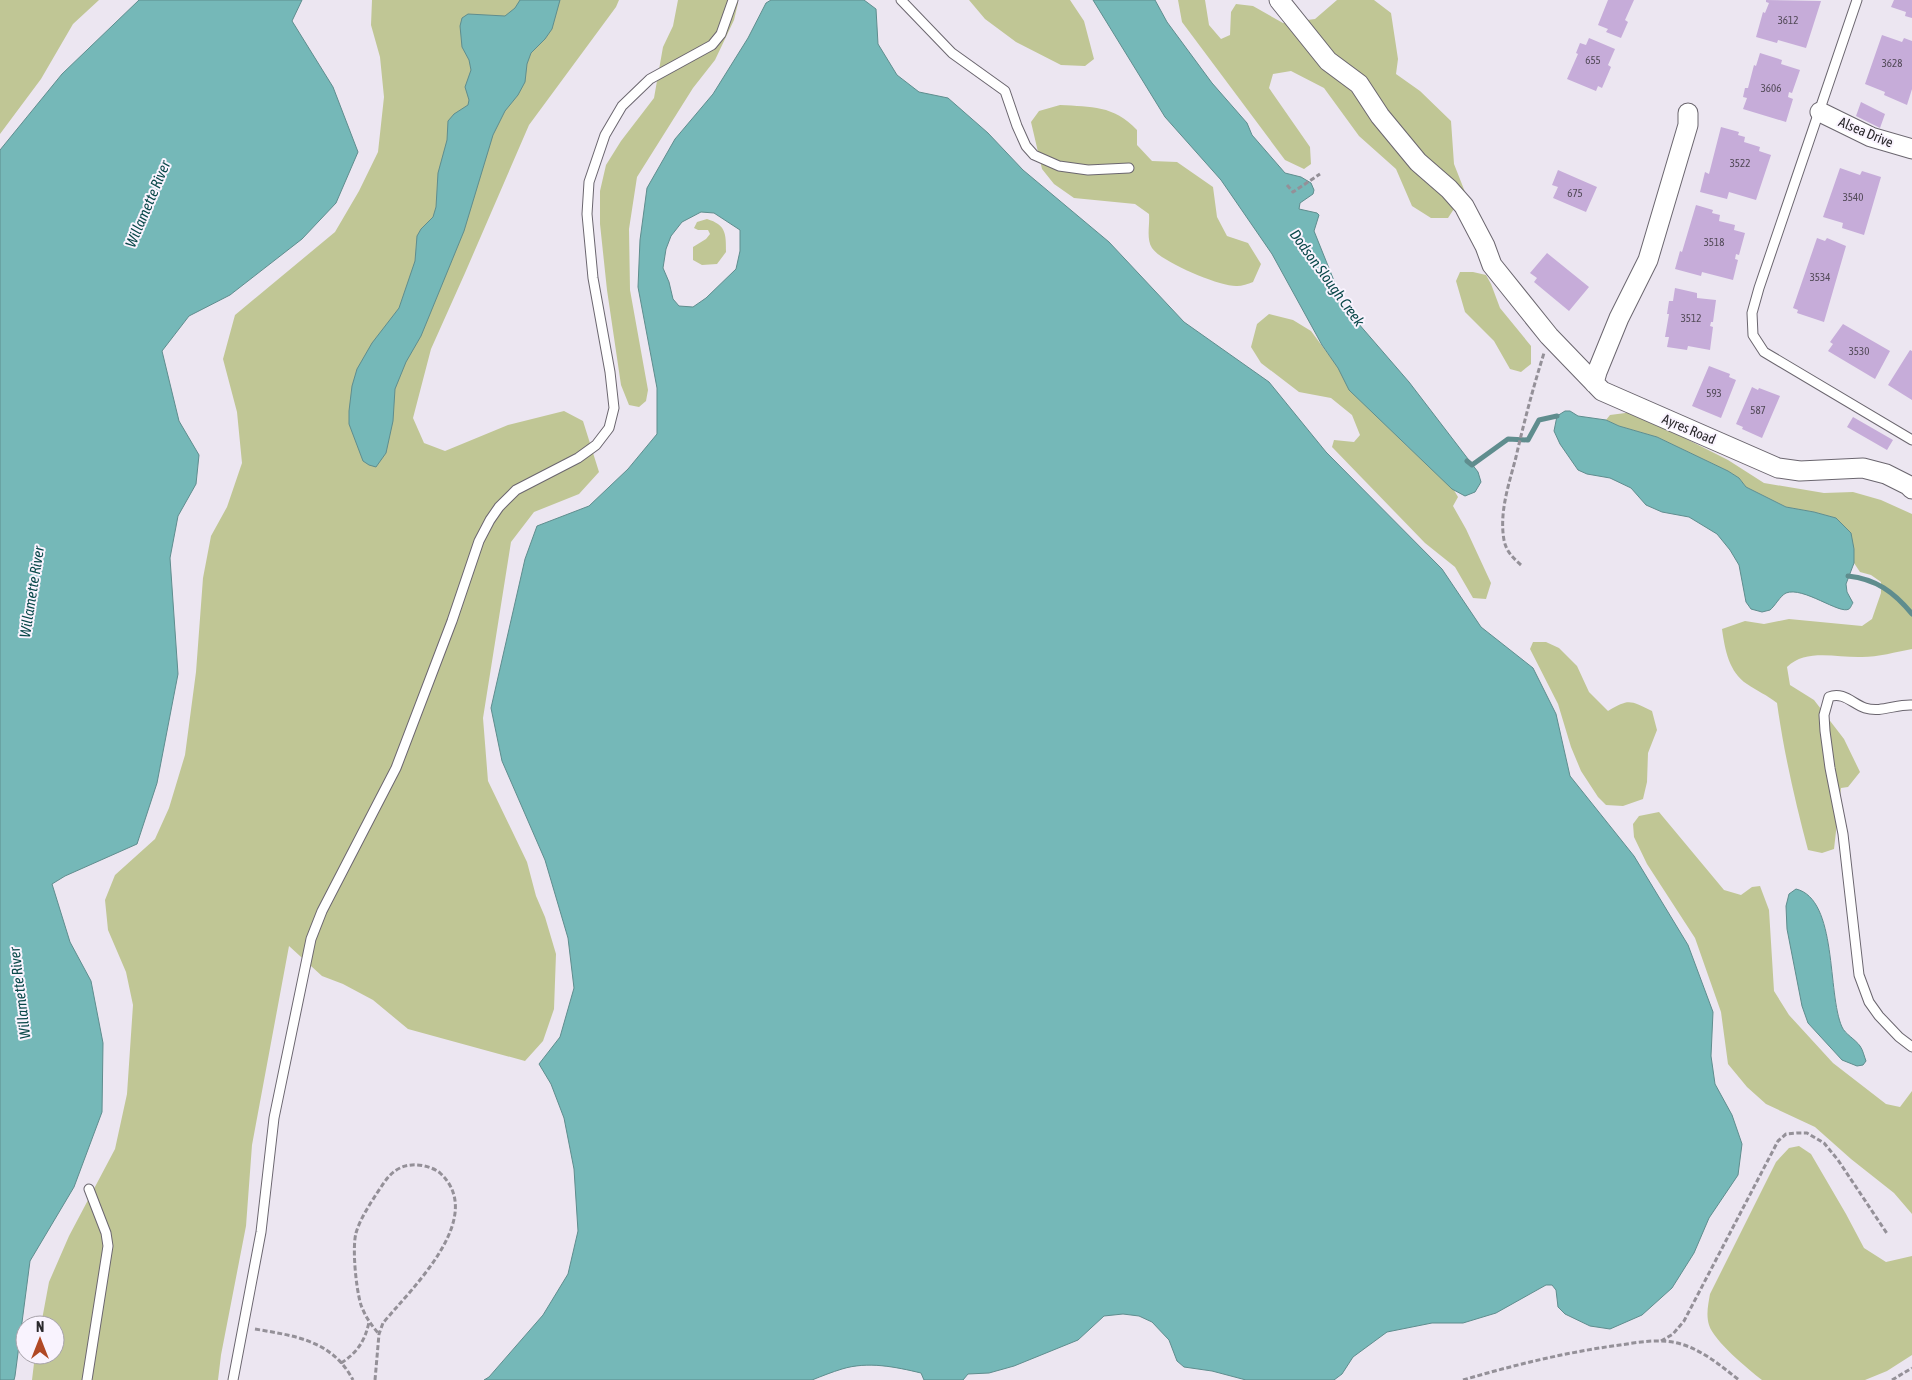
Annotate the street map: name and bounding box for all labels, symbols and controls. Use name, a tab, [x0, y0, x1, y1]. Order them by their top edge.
house number: 3612	[1778, 14, 1798, 26]
house number: 655	[1585, 54, 1601, 66]
house number: 3628	[1882, 57, 1902, 69]
house number: 3606	[1761, 82, 1781, 94]
street label: Alsea Drive	[1836, 113, 1896, 151]
house number: 3522	[1730, 157, 1750, 169]
water label: Willamette River	[122, 158, 174, 250]
house number: 675	[1567, 187, 1583, 199]
house number: 3540	[1843, 191, 1863, 203]
water label: Dodson Slough Creek	[1287, 226, 1368, 330]
house number: 3518	[1704, 236, 1724, 248]
house number: 3534	[1810, 271, 1830, 283]
house number: 3512	[1681, 312, 1701, 324]
house number: 3530	[1849, 345, 1869, 357]
house number: 593	[1706, 387, 1722, 399]
house number: 587	[1750, 404, 1766, 416]
street label: Ayres Road	[1660, 411, 1718, 447]
water label: Willamette River	[16, 544, 47, 639]
water label: Willamette River	[5, 946, 34, 1040]
north arrow	[15, 1315, 65, 1365]
text: N	[36, 1319, 44, 1335]

